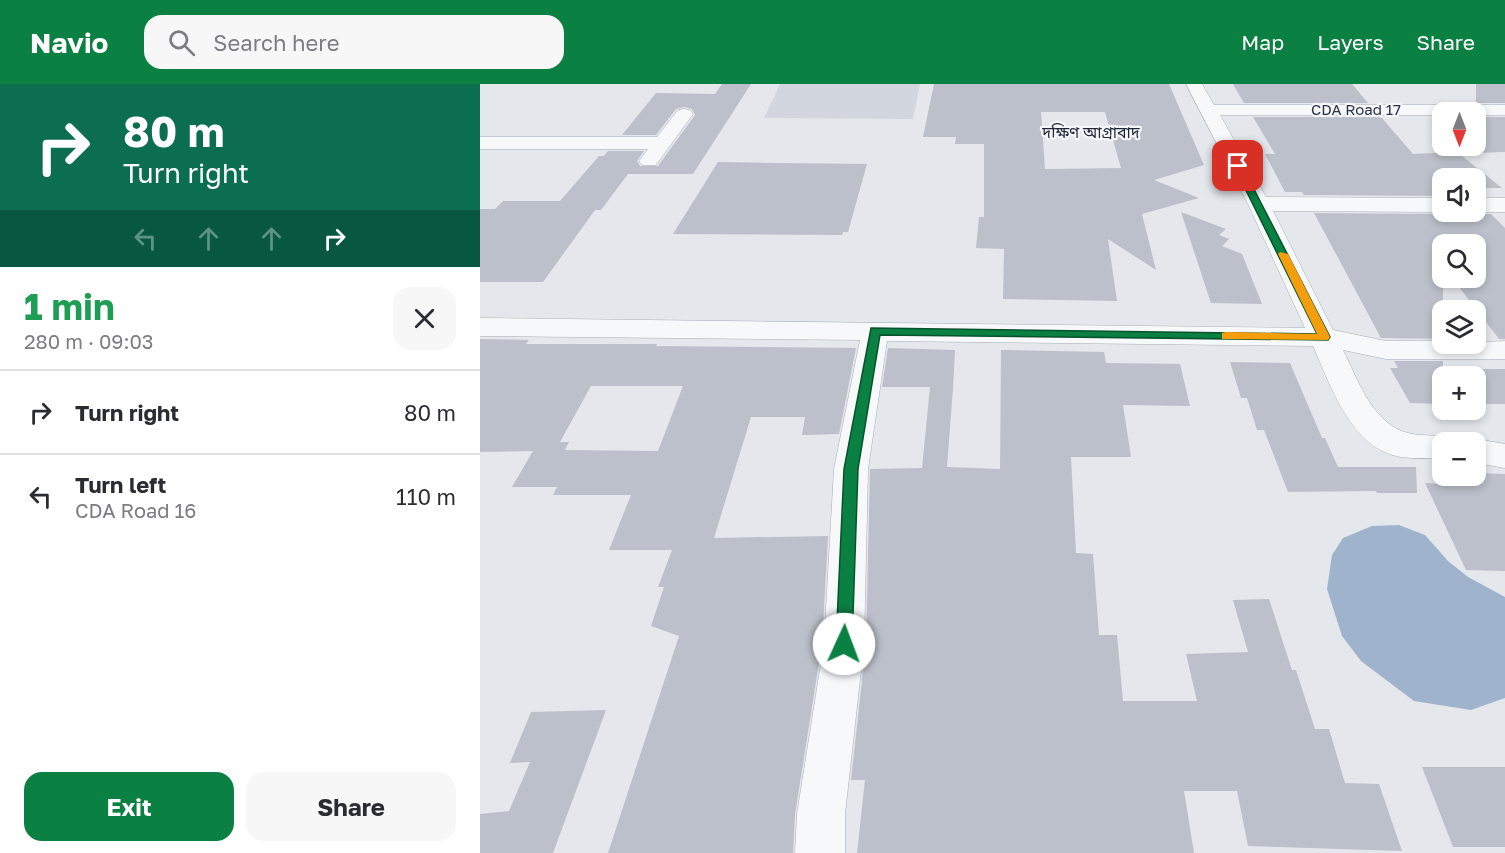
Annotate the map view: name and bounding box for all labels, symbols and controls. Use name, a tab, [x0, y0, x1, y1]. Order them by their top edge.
search box	[144, 15, 564, 69]
text: Navio	[30, 26, 108, 59]
icon: search	[165, 26, 198, 59]
text: Search here	[213, 29, 339, 56]
text: Map	[1241, 29, 1284, 55]
text: Layers	[1317, 29, 1384, 55]
text: Share	[1417, 29, 1475, 55]
street label: CDA Road 17	[1311, 100, 1401, 118]
north arrow	[1432, 102, 1486, 156]
map controls	[1432, 102, 1486, 486]
text: 80 m	[123, 106, 224, 156]
icon: right	[24, 108, 102, 186]
district label: দক্ষিণ আগ্রাবাদ	[1041, 122, 1141, 142]
pin	[1212, 140, 1263, 191]
icon: arrive	[1221, 149, 1254, 182]
text: Turn right	[123, 157, 249, 189]
button: sound	[1432, 168, 1486, 222]
icon: left	[129, 222, 162, 255]
icon: ahead	[192, 222, 225, 255]
icon: ahead	[255, 222, 288, 255]
icon: right	[318, 222, 351, 255]
button: search	[1432, 234, 1486, 288]
text: 1 min	[24, 285, 115, 328]
button: close	[393, 287, 456, 350]
button: layers	[1432, 300, 1486, 354]
text: 280 m · 09:03	[24, 329, 154, 353]
button: +	[1432, 366, 1486, 420]
icon: right	[24, 396, 57, 429]
text: Turn right	[75, 399, 179, 426]
text: 80 m	[404, 399, 456, 426]
button: −	[1432, 432, 1486, 486]
text: Turn left	[75, 471, 166, 498]
icon: left	[24, 480, 57, 513]
text: 110 m	[396, 483, 456, 510]
text: CDA Road 16	[75, 498, 196, 522]
position arrow	[812, 612, 876, 676]
button: Exit	[24, 772, 234, 841]
button: Share	[246, 772, 456, 841]

